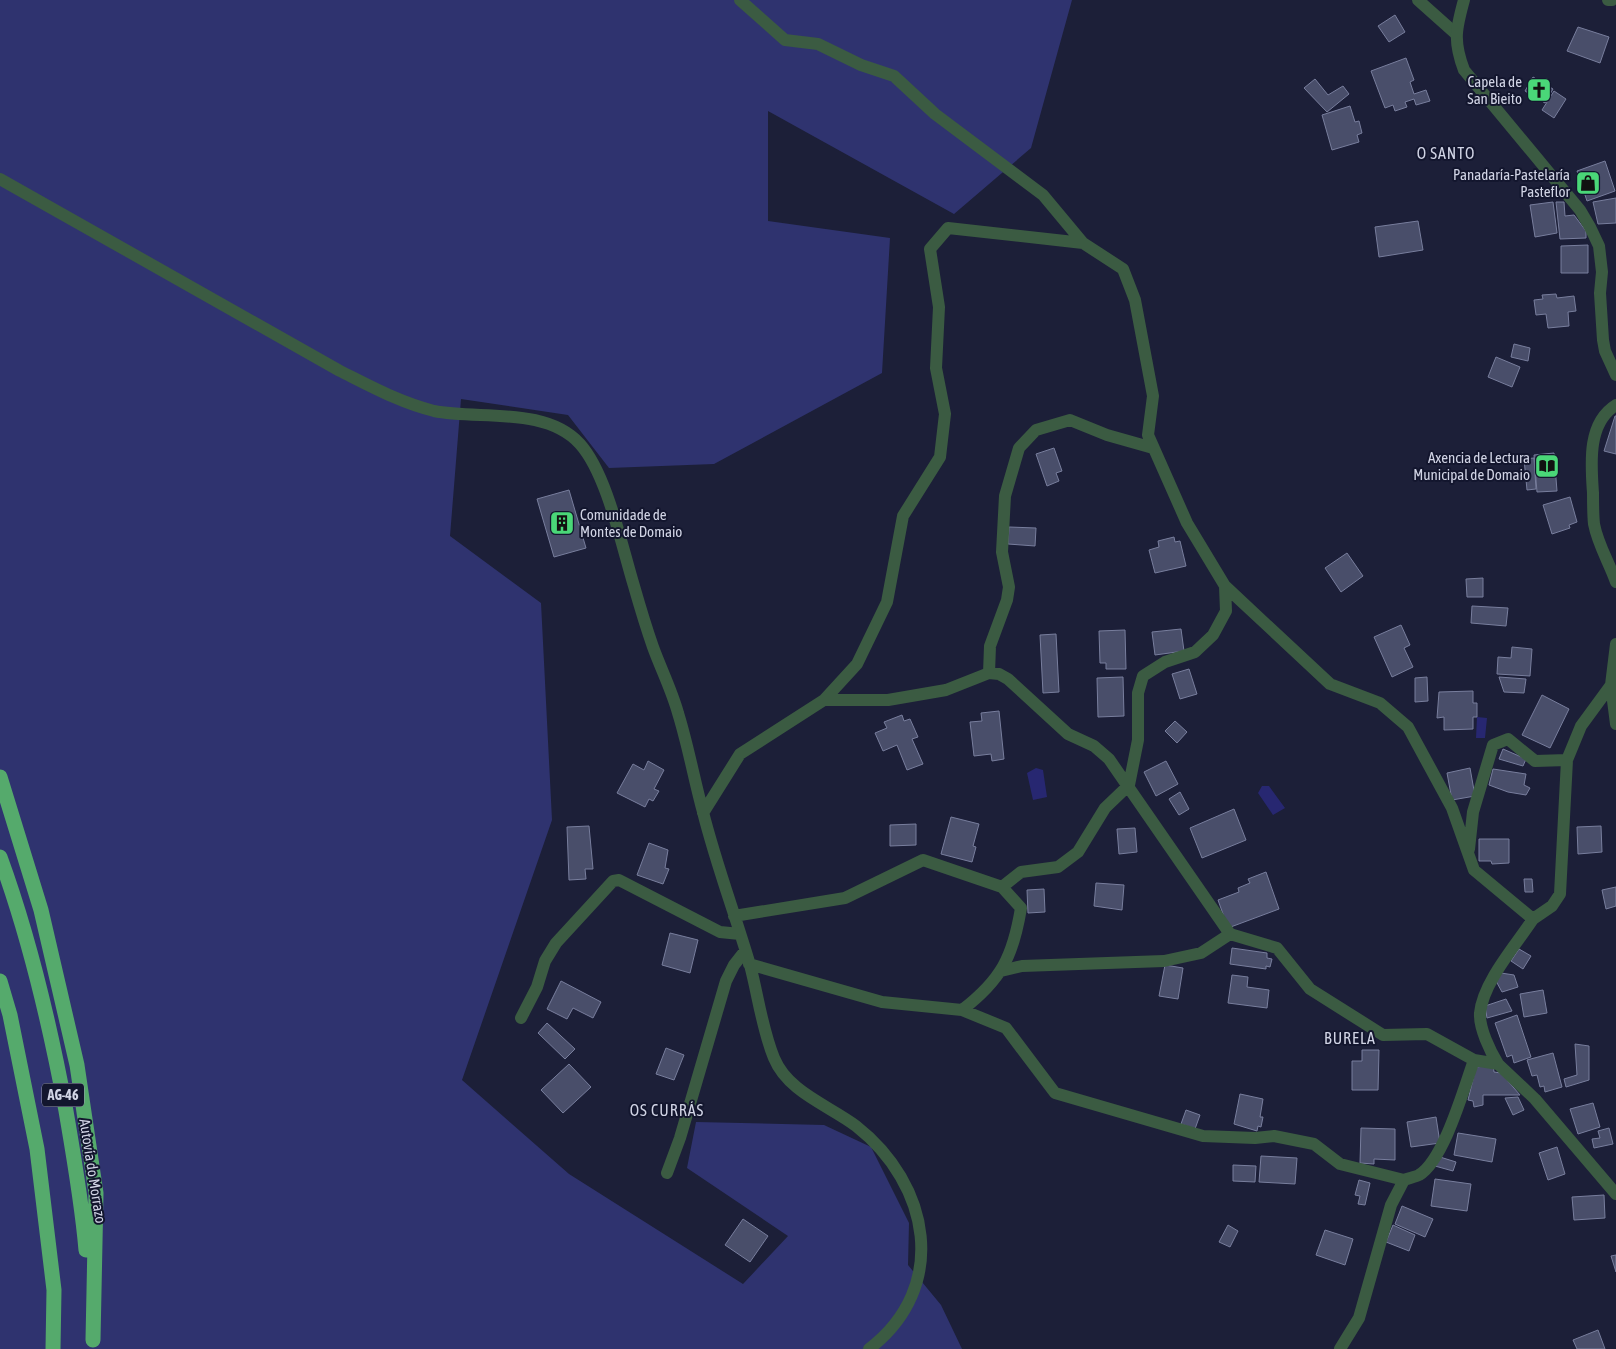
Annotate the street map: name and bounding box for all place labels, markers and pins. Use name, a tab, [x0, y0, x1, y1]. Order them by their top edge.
place label: Capela de San Bieito	[1467, 73, 1522, 107]
church icon: Capela de San Bieito	[1526, 77, 1552, 103]
place label: Panadaría-Pastelaría Pasteflor	[1453, 166, 1571, 200]
shop icon: Panadaría-Pastelaría Pasteflor	[1575, 170, 1601, 196]
place label: Axencia de Lectura Municipal de Domaio	[1413, 449, 1530, 483]
library icon: Axencia de Lectura Municipal de Domaio	[1534, 453, 1560, 479]
place label: Comunidade de Montes de Domaio	[580, 506, 682, 540]
building icon: Comunidade de Montes de Domaio	[549, 510, 575, 536]

